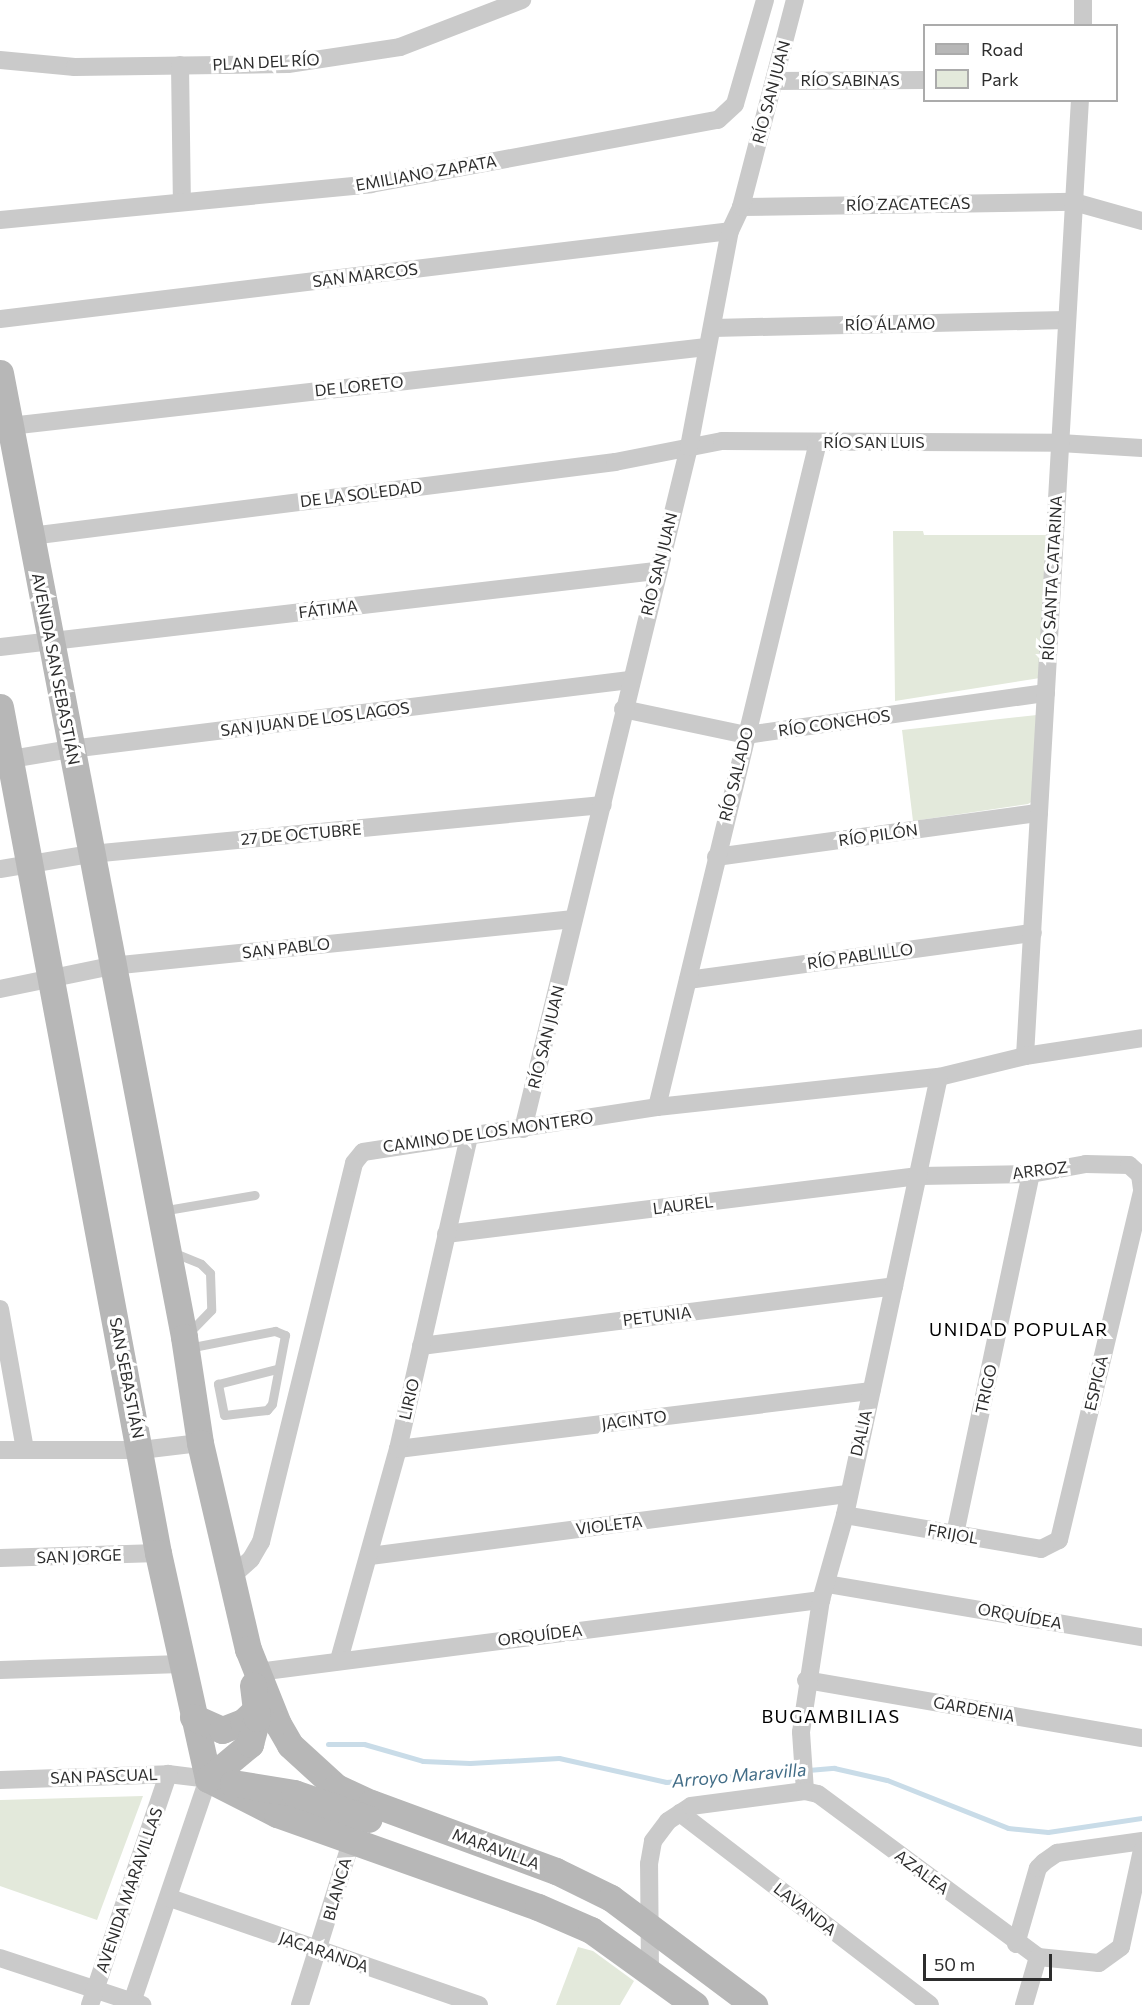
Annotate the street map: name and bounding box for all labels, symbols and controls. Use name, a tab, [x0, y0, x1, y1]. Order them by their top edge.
legend	[923, 24, 1118, 102]
street label: RÍO SAN JUAN	[748, 38, 794, 146]
text: Road	[981, 38, 1023, 60]
street label: PLAN DEL RÍO	[212, 50, 320, 74]
text: Park	[981, 68, 1019, 90]
street label: RÍO SABINAS	[800, 70, 900, 90]
street label: EMILIANO ZAPATA	[354, 151, 498, 195]
street label: RÍO ZACATECAS	[846, 193, 970, 215]
street label: SAN MARCOS	[311, 259, 419, 291]
street label: RÍO ÁLAMO	[845, 314, 935, 334]
street label: DE LORETO	[314, 372, 404, 400]
street label: RÍO SAN LUIS	[823, 432, 925, 452]
street label: DE LA SOLEDAD	[299, 477, 423, 511]
street label: RÍO SANTA CATARINA	[1038, 495, 1066, 661]
street label: RÍO SAN JUAN	[637, 510, 681, 618]
street label: AVENIDA SAN SEBASTIÁN	[28, 571, 84, 767]
street label: FÁTIMA	[297, 596, 359, 622]
street label: SAN JUAN DE LOS LAGOS	[219, 698, 411, 740]
street label: RÍO CONCHOS	[777, 706, 891, 740]
street label: RÍO SALADO	[715, 725, 757, 823]
street label: 27 DE OCTUBRE	[240, 819, 362, 849]
street label: RÍO PILÓN	[837, 820, 919, 850]
street label: SAN PABLO	[241, 934, 331, 962]
street label: RÍO PABLILLO	[806, 939, 914, 973]
street label: RÍO SAN JUAN	[524, 983, 568, 1091]
street label: CAMINO DE LOS MONTERO	[382, 1108, 594, 1156]
street label: ARROZ	[1011, 1157, 1069, 1183]
street label: LAUREL	[652, 1192, 714, 1218]
street label: PETUNIA	[622, 1302, 692, 1330]
street label: SAN SEBASTIÁN	[106, 1316, 148, 1440]
district label: UNIDAD POPULAR	[929, 1318, 1109, 1340]
street label: ESPIGA	[1080, 1353, 1112, 1413]
street label: TRIGO	[971, 1362, 1001, 1416]
street label: LIRIO	[395, 1376, 423, 1422]
street label: JACINTO	[600, 1406, 668, 1434]
street label: DALIA	[846, 1408, 876, 1458]
street label: VIOLETA	[575, 1511, 643, 1539]
street label: FRIJOL	[926, 1520, 980, 1548]
street label: SAN JORGE	[36, 1545, 122, 1567]
street label: ORQUÍDEA	[976, 1599, 1064, 1633]
street label: ORQUÍDEA	[497, 1620, 583, 1650]
street label: GARDENIA	[932, 1692, 1016, 1726]
district label: BUGAMBILIAS	[761, 1705, 901, 1727]
water label: Arroyo Maravilla	[671, 1758, 807, 1792]
street label: SAN PASCUAL	[50, 1765, 158, 1787]
street label: AVENIDA MARAVILLAS	[92, 1805, 166, 1975]
street label: MARAVILLA	[450, 1824, 542, 1874]
street label: AZALEA	[891, 1846, 953, 1898]
street label: BLANCA	[319, 1855, 355, 1923]
street label: LAVANDA	[770, 1879, 840, 1939]
street label: JACARANDA	[277, 1928, 371, 1976]
scale bar	[926, 1942, 1055, 1980]
text: 50 m	[934, 1953, 975, 1975]

